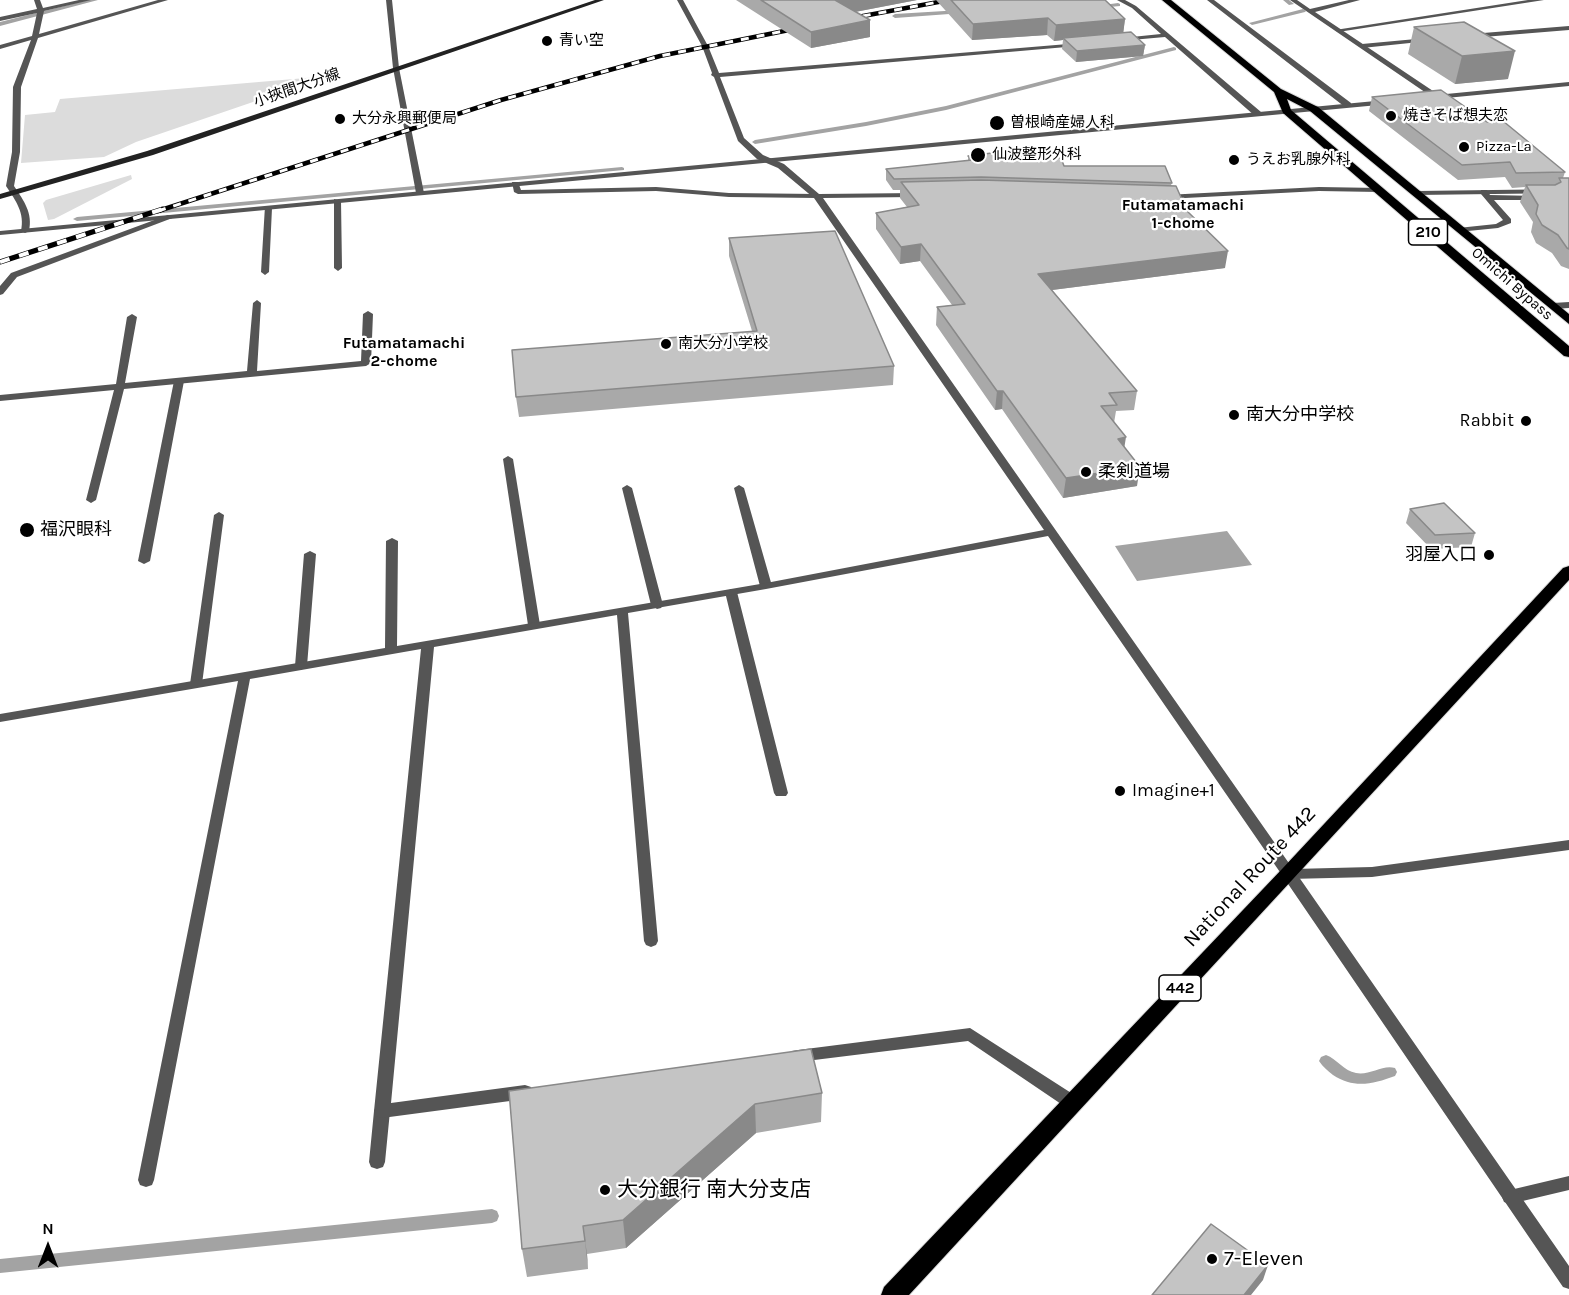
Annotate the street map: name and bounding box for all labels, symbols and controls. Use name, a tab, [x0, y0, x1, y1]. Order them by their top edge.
place label: 青い空	[559, 32, 604, 50]
marker: 青い空	[540, 34, 554, 48]
street label: 小挾間大分線	[252, 65, 342, 111]
place label: 焼きそば想夫恋	[1403, 107, 1508, 125]
marker: 焼きそば想夫恋	[1384, 109, 1398, 123]
place label: 大分永興郵便局	[352, 110, 457, 128]
marker: 大分永興郵便局	[333, 112, 347, 126]
marker: 曽根崎産婦人科	[988, 114, 1006, 132]
place label: 曽根崎産婦人科	[1010, 114, 1115, 132]
place label: Pizza-La	[1476, 138, 1532, 156]
marker: Pizza-La	[1457, 140, 1471, 154]
marker: 仙波整形外科	[969, 146, 987, 164]
place label: 仙波整形外科	[992, 146, 1082, 164]
place label: うえお乳腺外科	[1246, 151, 1351, 169]
marker: うえお乳腺外科	[1227, 153, 1241, 167]
district label: Futamatamachi 1-chome	[1122, 195, 1244, 233]
road number: 210	[1408, 219, 1448, 245]
street label: Omichi Bypass	[1468, 244, 1556, 324]
district label: Futamatamachi 2-chome	[343, 333, 465, 371]
place label: 南大分小学校	[678, 335, 768, 353]
marker: 南大分小学校	[659, 337, 673, 351]
place label: 南大分中学校	[1246, 404, 1354, 426]
marker: 南大分中学校	[1227, 408, 1241, 422]
place label: Rabbit	[1460, 410, 1514, 432]
marker: Rabbit	[1519, 414, 1533, 428]
place label: 柔剣道場	[1098, 461, 1170, 483]
marker: 柔剣道場	[1079, 465, 1093, 479]
place label: 福沢眼科	[40, 519, 112, 541]
marker: 福沢眼科	[18, 521, 36, 539]
place label: 羽屋入口	[1405, 544, 1477, 566]
marker: 羽屋入口	[1482, 548, 1496, 562]
place label: Imagine+1	[1132, 780, 1215, 802]
marker: Imagine+1	[1113, 784, 1127, 798]
street label: National Route 442	[1178, 801, 1322, 953]
road number: 442	[1159, 975, 1201, 1001]
place label: 大分銀行 南大分支店	[617, 1177, 811, 1203]
marker: 大分銀行 南大分支店	[598, 1183, 612, 1197]
north arrow	[18, 1217, 78, 1277]
text: N	[42, 1219, 54, 1238]
place label: 7-Eleven	[1224, 1246, 1304, 1272]
marker: 7-Eleven	[1205, 1252, 1219, 1266]

